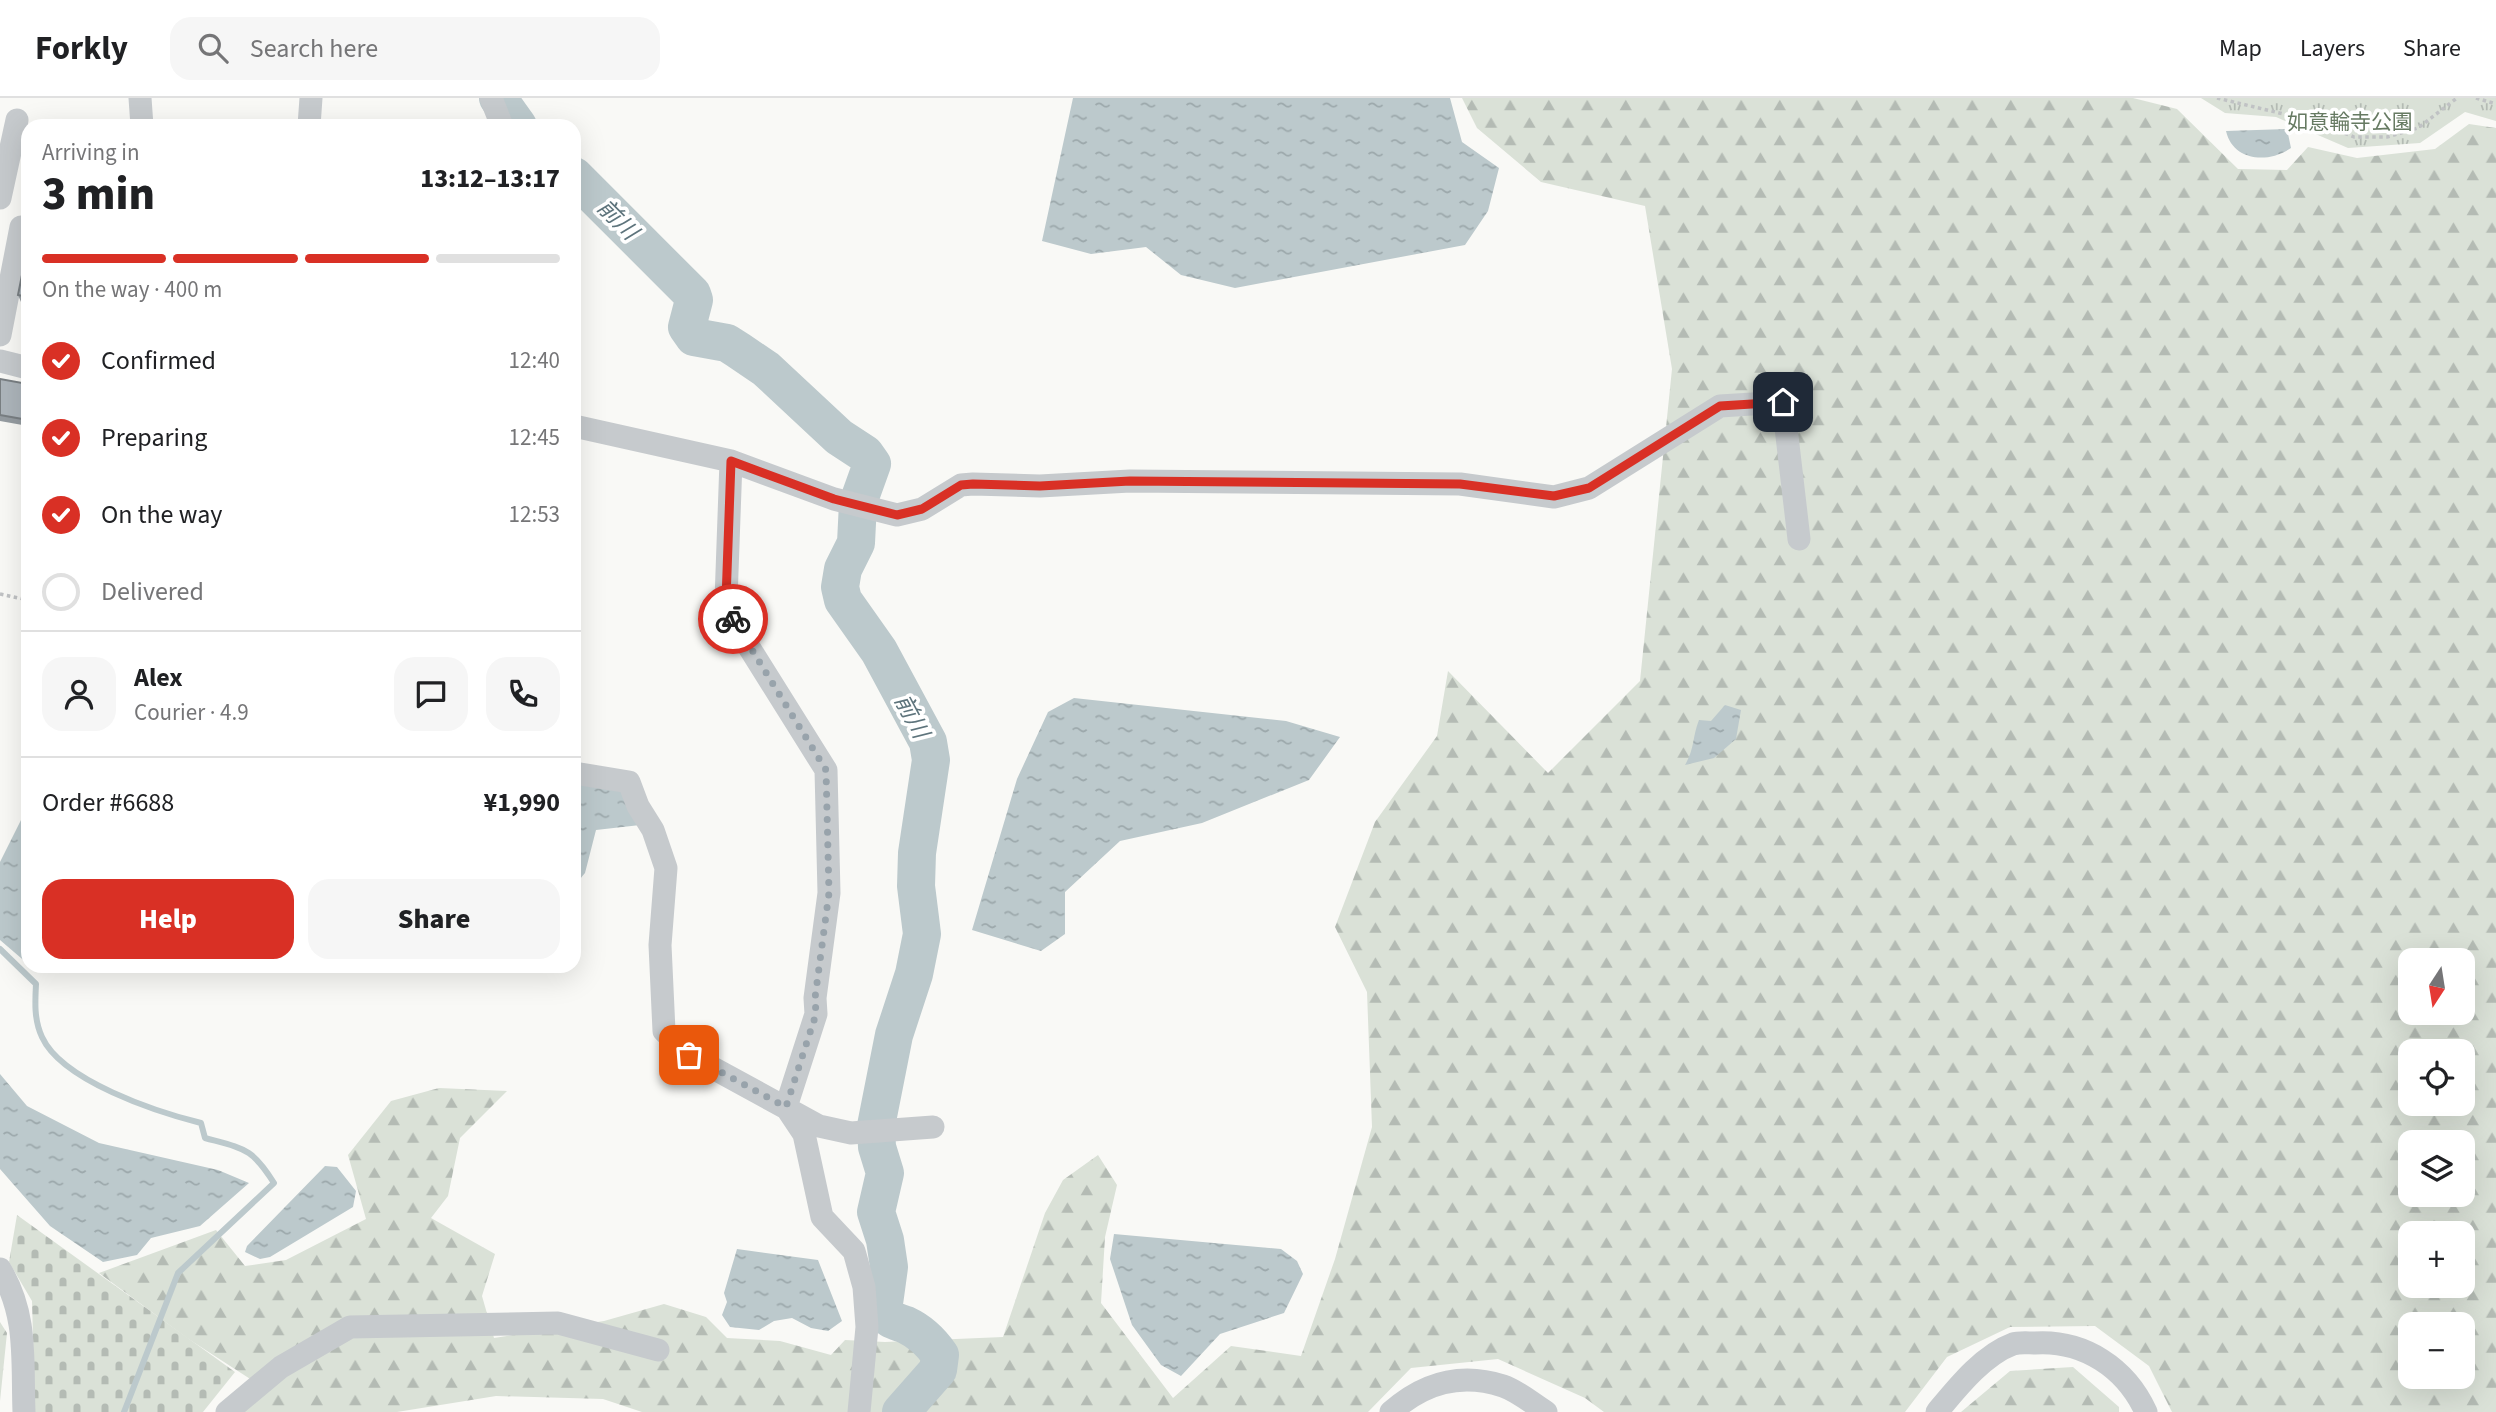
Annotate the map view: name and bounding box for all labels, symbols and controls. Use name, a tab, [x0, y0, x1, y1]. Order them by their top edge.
search box	[170, 17, 660, 80]
text: Forkly	[35, 25, 128, 72]
icon: search	[194, 29, 232, 67]
text: Search here	[250, 30, 378, 67]
text: Map	[2219, 31, 2262, 66]
text: Layers	[2300, 31, 2365, 66]
text: Share	[2403, 31, 2461, 66]
park label: 如意輪寺公園	[2287, 107, 2413, 137]
text: Arriving in	[42, 136, 140, 169]
text: 13:12–13:17	[420, 160, 560, 197]
text: 3 min	[42, 162, 155, 227]
water label: 前川	[590, 191, 648, 249]
text: On the way · 400 m	[42, 273, 222, 306]
icon: check	[42, 342, 80, 380]
text: Confirmed	[101, 342, 216, 379]
text: 12:40	[509, 344, 560, 377]
pin	[1753, 372, 1813, 432]
icon: home	[1764, 383, 1802, 421]
icon: check	[42, 419, 80, 457]
text: Preparing	[101, 419, 207, 456]
text: 12:45	[509, 421, 560, 454]
icon: check	[42, 496, 80, 534]
text: On the way	[101, 496, 222, 533]
text: 12:53	[509, 498, 560, 531]
text: Delivered	[101, 573, 204, 610]
courier	[698, 584, 768, 654]
icon: bike	[714, 600, 752, 638]
button: person	[42, 657, 116, 731]
button: chat	[394, 657, 468, 731]
button: phone	[486, 657, 560, 731]
text: Alex	[134, 659, 183, 696]
water label: 前川	[886, 688, 938, 747]
text: Courier · 4.9	[134, 696, 249, 729]
text: Order #6688	[42, 784, 174, 821]
text: ¥1,990	[484, 784, 560, 821]
button: Help	[42, 879, 294, 959]
button: Share	[308, 879, 560, 959]
north arrow	[2398, 948, 2474, 1026]
map controls	[2398, 948, 2475, 1389]
pin	[659, 1025, 719, 1085]
icon: bag	[670, 1036, 708, 1074]
button: locate	[2398, 1039, 2475, 1116]
button: layers	[2398, 1130, 2475, 1207]
button: +	[2398, 1221, 2475, 1298]
button: −	[2398, 1312, 2475, 1389]

